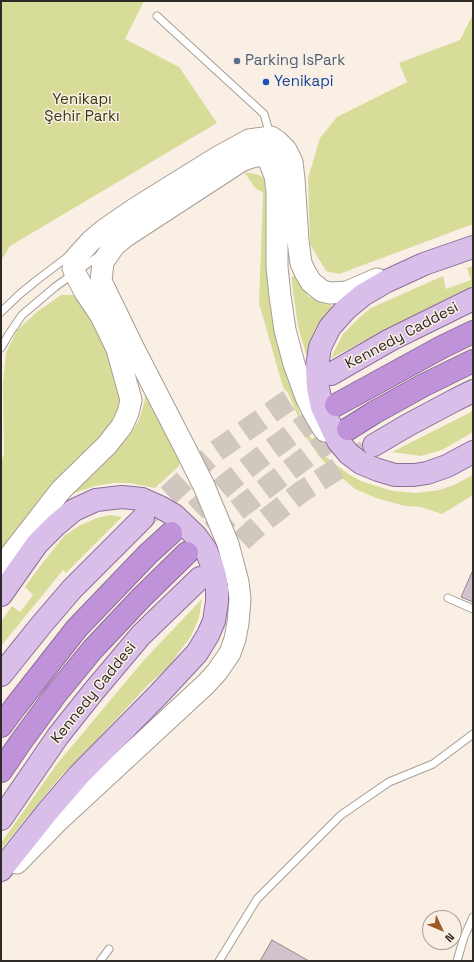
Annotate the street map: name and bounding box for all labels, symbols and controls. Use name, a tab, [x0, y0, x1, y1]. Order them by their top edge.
place label: Parking IsPark	[245, 52, 345, 70]
marker: Parking IsPark	[232, 56, 242, 66]
place label: Yenikapi	[274, 73, 333, 91]
marker: Yenikapi	[261, 77, 271, 87]
park label: Yenikapı Şehir Parkı	[44, 91, 120, 126]
street label: Kennedy Caddesi	[342, 299, 462, 373]
street label: Kennedy Caddesi	[48, 639, 140, 747]
north arrow	[422, 910, 462, 950]
text: N	[442, 930, 458, 945]

